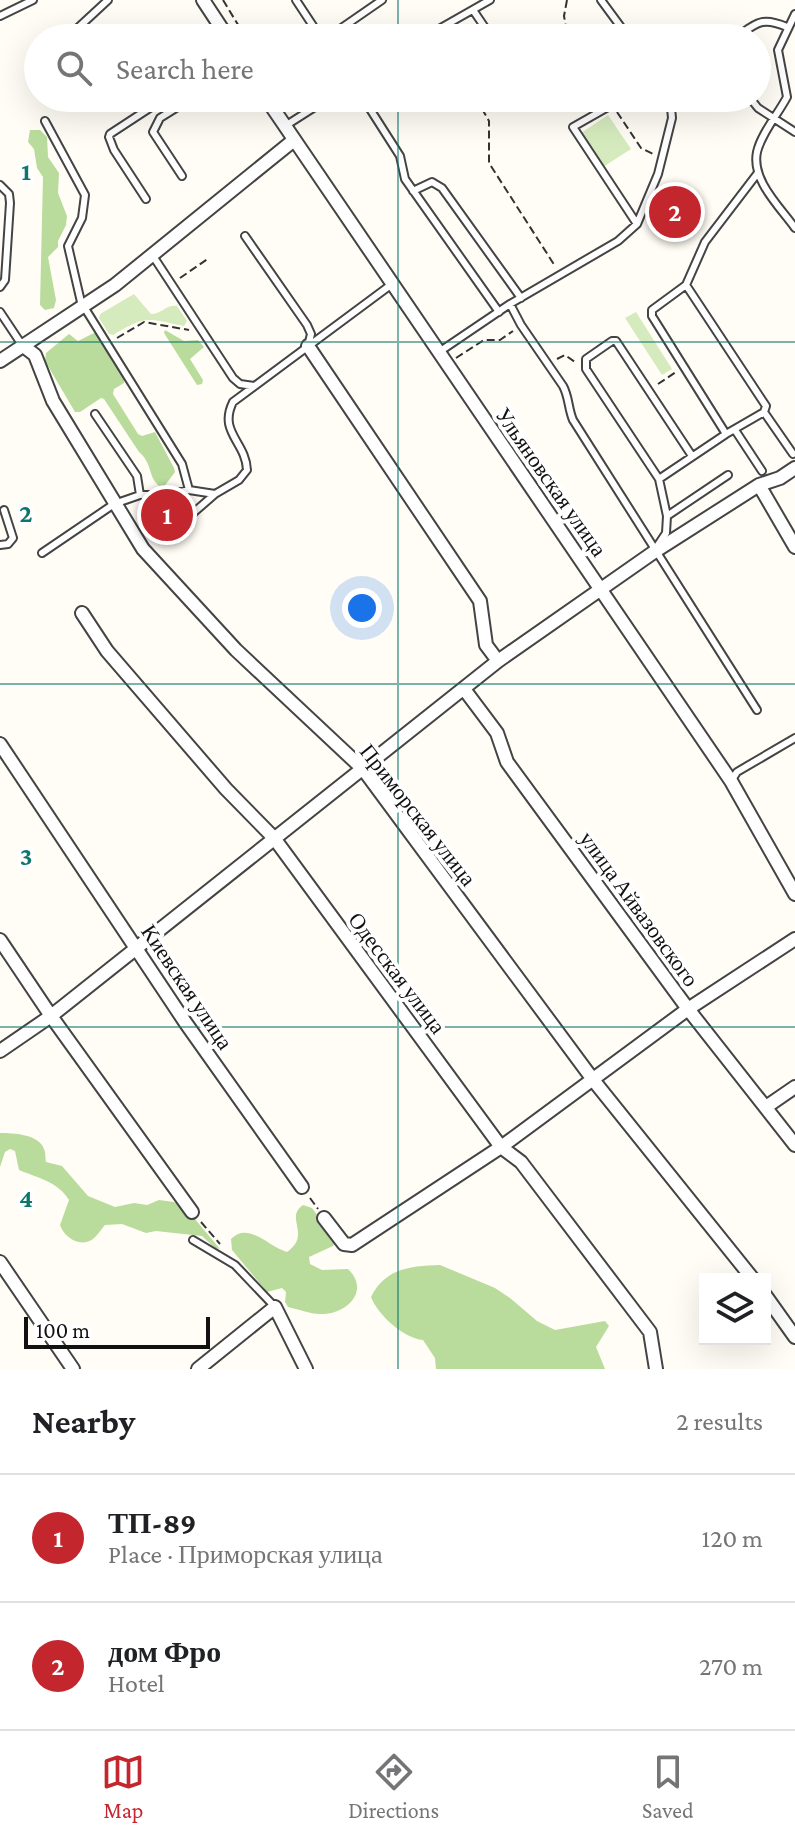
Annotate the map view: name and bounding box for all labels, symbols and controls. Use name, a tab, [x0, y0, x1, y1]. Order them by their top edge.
search box	[24, 24, 771, 112]
icon: search	[52, 46, 96, 90]
text: Search here	[116, 52, 254, 85]
text: 1	[21, 157, 31, 186]
pin: 2	[649, 182, 701, 242]
street label: Ульяновская улица	[490, 403, 612, 561]
pin: 1	[141, 485, 193, 545]
text: 2	[19, 499, 33, 528]
your location	[342, 588, 382, 628]
street label: Приморская улица	[355, 739, 481, 891]
street label: улица Айвазовского	[574, 827, 704, 991]
text: 3	[20, 842, 32, 871]
street label: Одесская улица	[343, 907, 451, 1039]
street label: Киевская улица	[136, 920, 238, 1054]
text: 4	[19, 1184, 33, 1213]
map controls	[699, 1273, 771, 1345]
button: layers	[699, 1273, 771, 1345]
scale bar	[24, 1313, 210, 1349]
text: 100 m	[36, 1318, 90, 1343]
text: Nearby	[32, 1403, 135, 1440]
text: 2 results	[676, 1407, 763, 1436]
text: ТП-89	[108, 1506, 196, 1539]
text: 1	[53, 1524, 63, 1553]
text: 120 m	[702, 1524, 763, 1553]
text: Place · Приморская улица	[108, 1540, 383, 1569]
text: дом Фро	[108, 1635, 221, 1668]
text: 2	[51, 1652, 65, 1681]
text: 270 m	[699, 1652, 763, 1681]
text: Hotel	[108, 1669, 165, 1698]
tab: Map	[101, 1750, 145, 1823]
tab: Directions	[348, 1750, 439, 1823]
tab: Saved	[642, 1750, 694, 1823]

